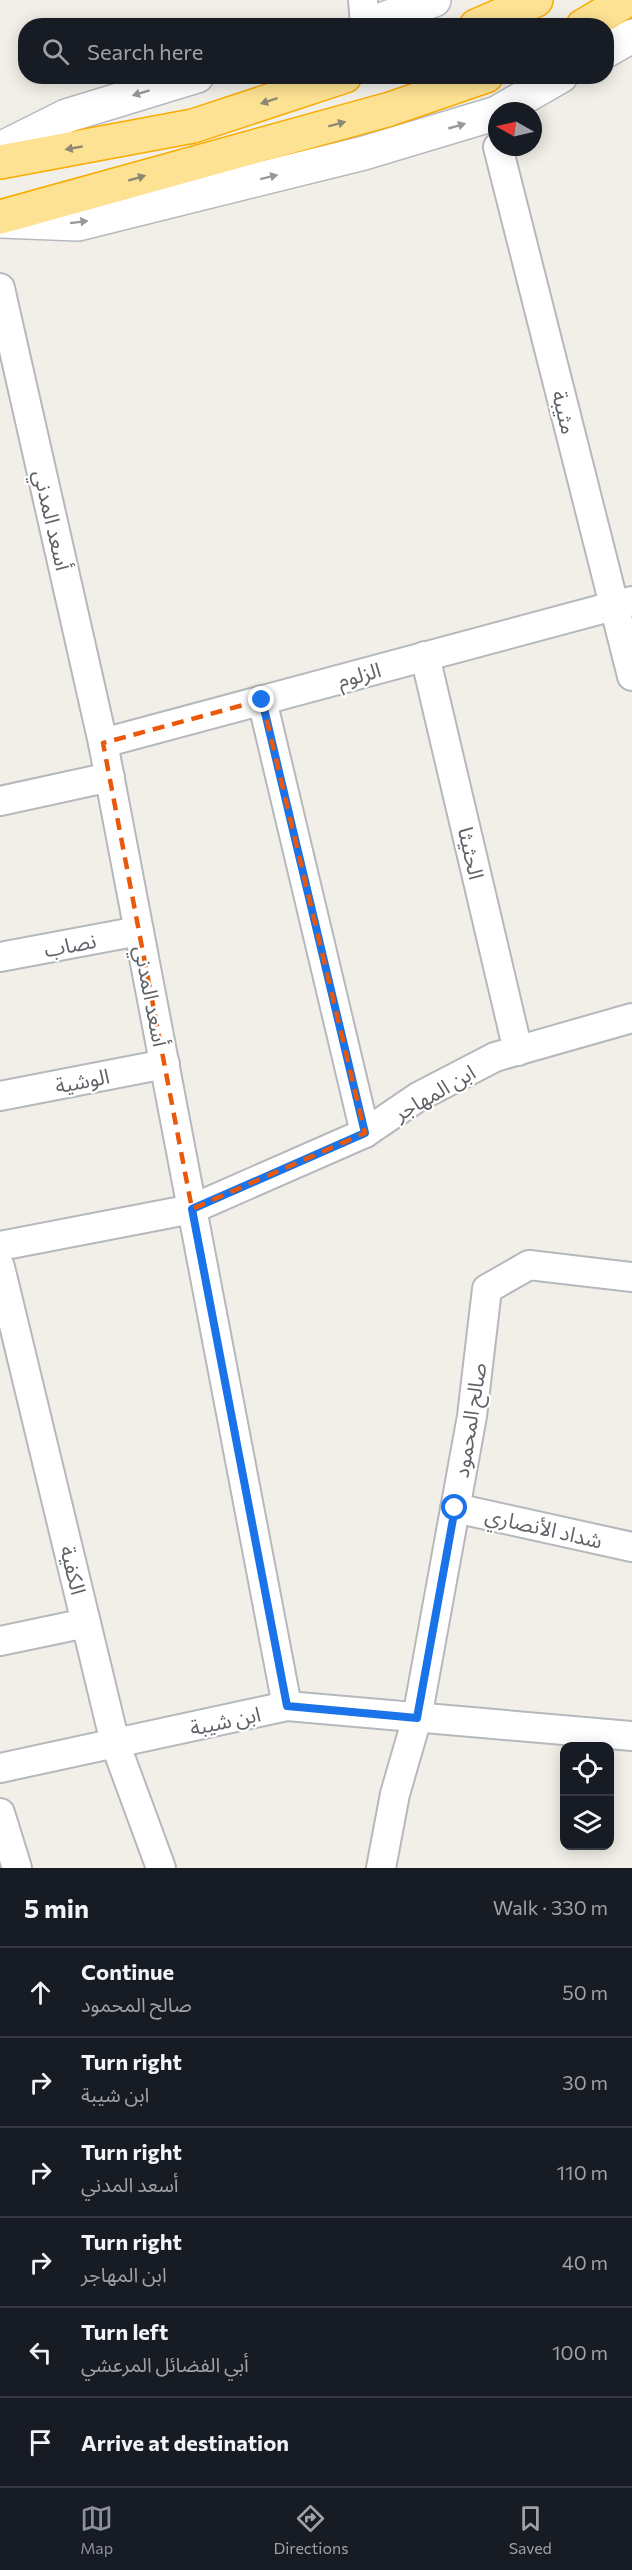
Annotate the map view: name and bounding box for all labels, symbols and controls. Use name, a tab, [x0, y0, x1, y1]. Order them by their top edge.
search box	[18, 18, 614, 84]
icon: search	[39, 35, 72, 68]
text: Search here	[87, 38, 203, 65]
one-way arrow	[132, 89, 150, 99]
one-way arrow	[260, 97, 278, 107]
north arrow	[488, 102, 542, 156]
one-way arrow	[328, 119, 346, 128]
one-way arrow	[448, 121, 466, 130]
one-way arrow	[64, 144, 83, 153]
one-way arrow	[260, 171, 278, 181]
one-way arrow	[128, 173, 146, 182]
one-way arrow	[70, 218, 89, 227]
street label: مثيبة	[547, 388, 582, 436]
street label: أسعد المدني	[25, 467, 77, 574]
street label: الزلوم	[335, 656, 385, 697]
route end	[248, 686, 274, 712]
street label: الحثيثا	[454, 824, 490, 882]
street label: نصاب	[42, 927, 98, 962]
street label: أسعد المدني	[125, 943, 174, 1050]
street label: ابن المهاجر	[388, 1059, 480, 1127]
street label: الوشية	[53, 1062, 112, 1098]
street label: صالح المحمود	[448, 1361, 494, 1480]
route start	[441, 1494, 467, 1520]
street label: شداد الأنصاري	[482, 1501, 605, 1557]
street label: الكفية	[56, 1543, 92, 1597]
street label: ابن شيبة	[187, 1700, 263, 1741]
map controls	[560, 1742, 614, 1850]
button: locate	[560, 1742, 614, 1796]
button: layers	[560, 1796, 614, 1850]
text: 5 min	[24, 1892, 89, 1923]
text: Walk · 330 m	[493, 1895, 608, 1919]
text: Continue	[81, 1958, 174, 1985]
icon: ahead	[24, 1976, 57, 2009]
text: 50 m	[562, 1980, 608, 2004]
text: صالح المحمود	[81, 1992, 192, 2016]
text: Turn right	[81, 2048, 182, 2075]
icon: right	[24, 2066, 57, 2099]
text: 30 m	[562, 2070, 608, 2094]
text: ابن شيبة	[81, 2082, 149, 2106]
text: Turn right	[81, 2138, 182, 2165]
icon: right	[24, 2156, 57, 2189]
text: 110 m	[557, 2160, 608, 2184]
text: أسعد المدني	[81, 2172, 179, 2196]
text: Turn right	[81, 2228, 182, 2255]
icon: right	[24, 2246, 57, 2279]
text: 40 m	[562, 2250, 608, 2274]
text: ابن المهاجر	[81, 2262, 167, 2286]
text: Turn left	[81, 2318, 168, 2345]
icon: left	[24, 2336, 57, 2369]
text: 100 m	[552, 2340, 608, 2364]
text: أبي الفضائل المرعشي	[81, 2352, 249, 2376]
icon: arrive	[24, 2426, 57, 2459]
text: Arrive at destination	[81, 2429, 289, 2456]
tab: Map	[80, 2502, 113, 2557]
tab: Directions	[273, 2502, 348, 2557]
tab: Saved	[509, 2502, 552, 2557]

